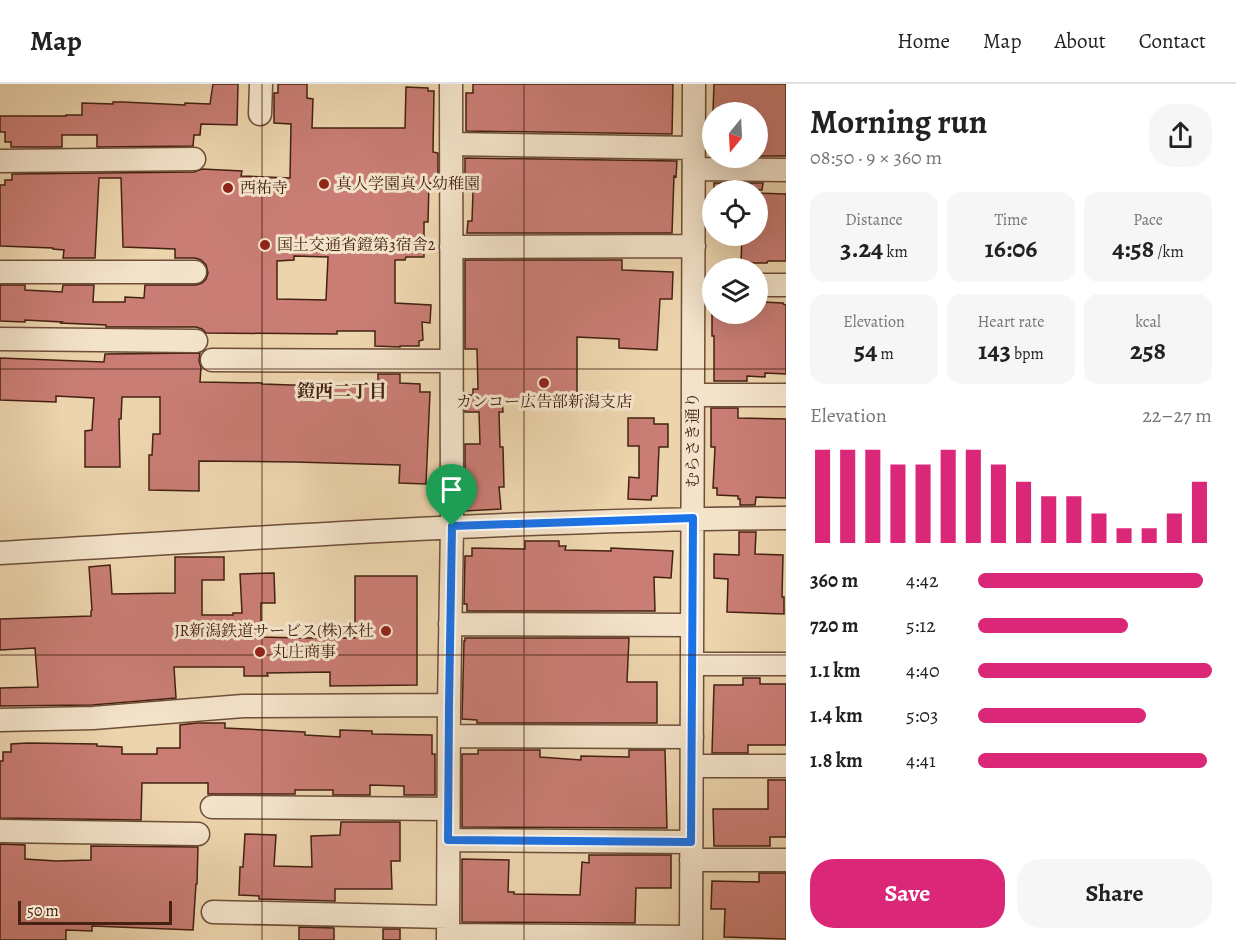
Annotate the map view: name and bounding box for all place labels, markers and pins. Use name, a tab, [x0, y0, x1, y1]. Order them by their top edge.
place label: 真人学園真人幼稚園	[336, 173, 480, 195]
place label: 西祐寺	[240, 177, 288, 199]
marker: 真人学園真人幼稚園	[317, 177, 331, 191]
marker: 西祐寺	[221, 181, 235, 195]
place label: 国土交通省鐙第3宿舎2	[277, 234, 436, 256]
marker: 国土交通省鐙第3宿舎2	[258, 238, 272, 252]
marker: カンコー広告部新潟支店	[537, 376, 551, 390]
place label: カンコー広告部新潟支店	[456, 391, 632, 413]
pin	[426, 464, 477, 526]
place label: JR新潟鉄道サービス(株)本社	[174, 620, 374, 642]
marker: JR新潟鉄道サービス(株)本社	[379, 624, 393, 638]
place label: 丸庄商事	[272, 641, 336, 663]
marker: 丸庄商事	[253, 645, 267, 659]

